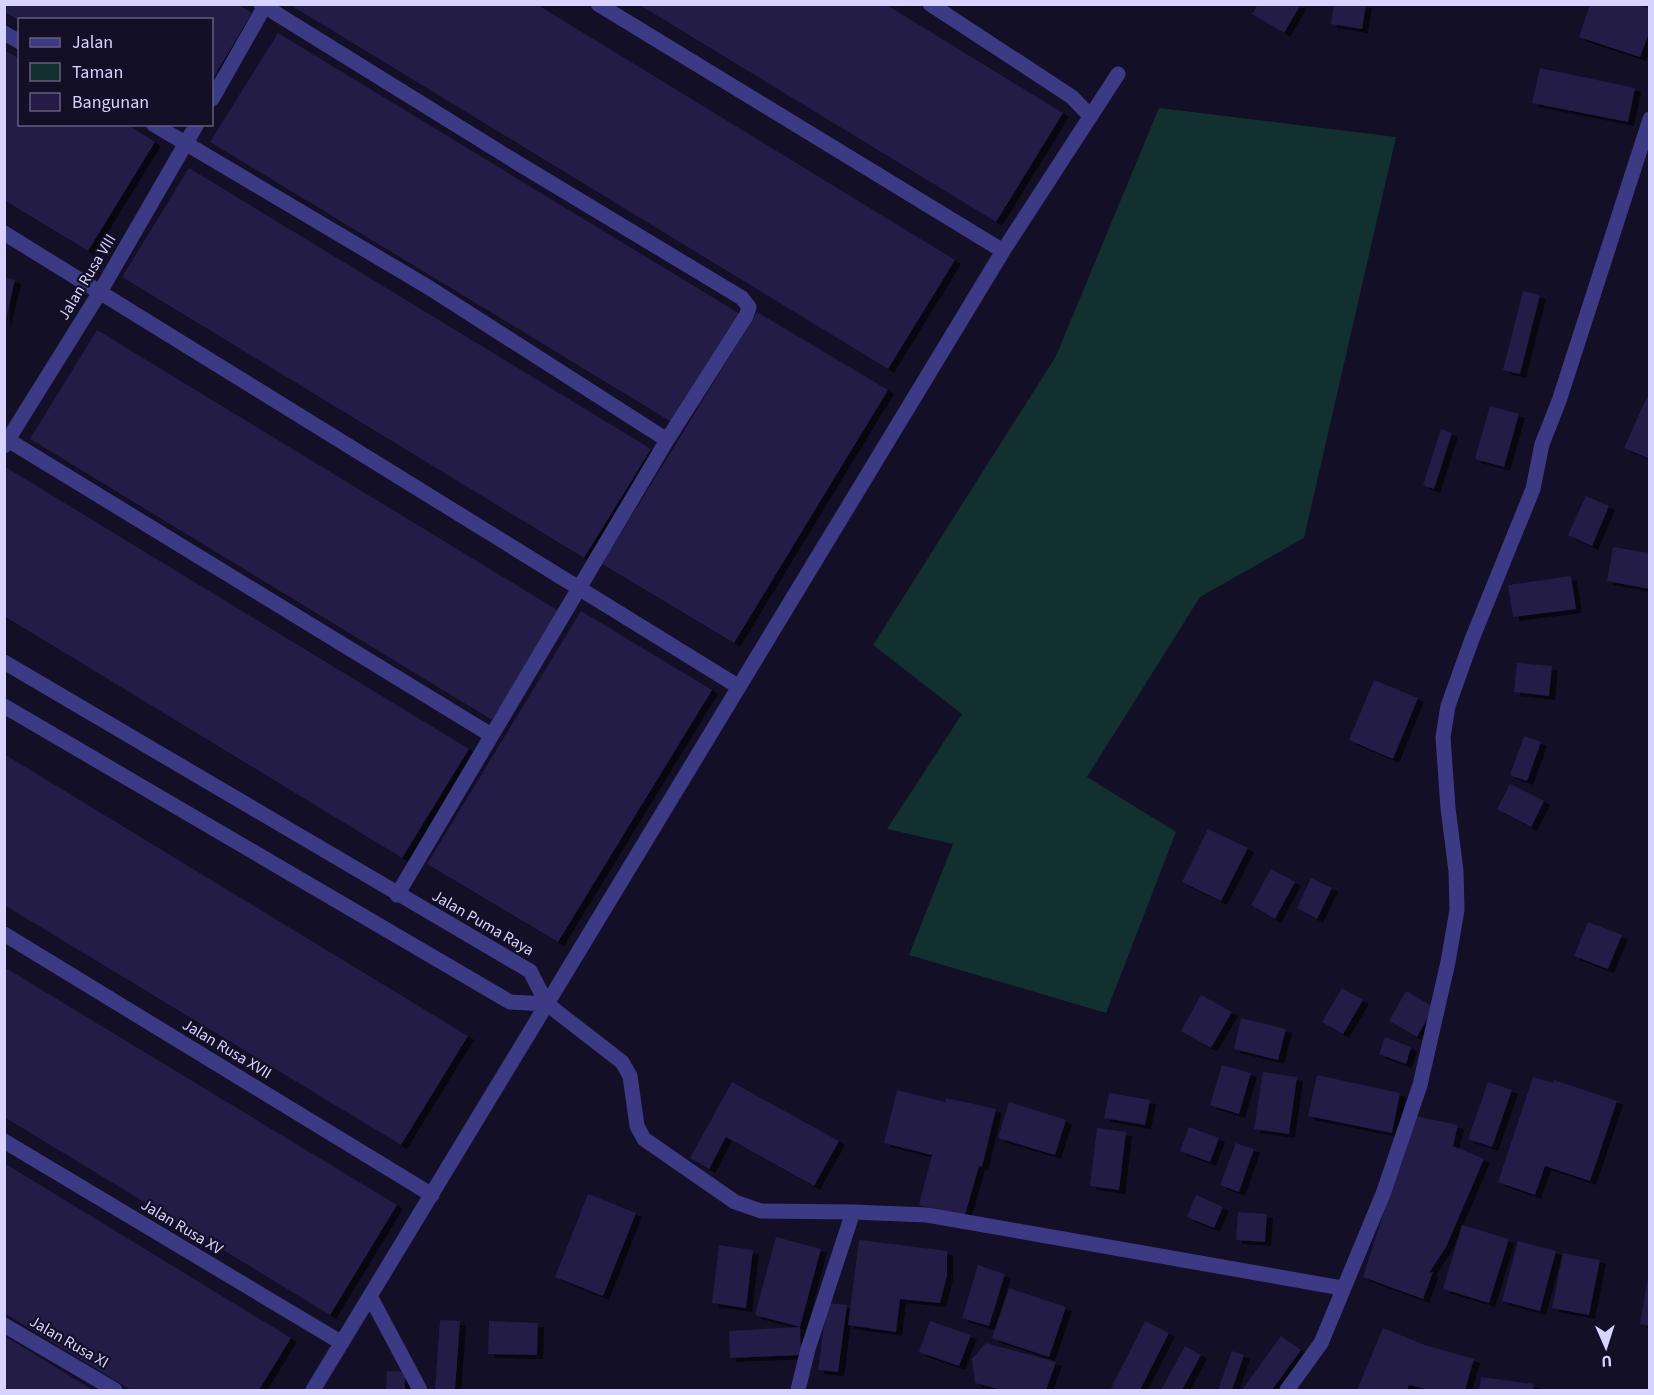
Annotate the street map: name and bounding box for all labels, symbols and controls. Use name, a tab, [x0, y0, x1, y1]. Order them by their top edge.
legend	[18, 18, 213, 126]
text: Jalan	[72, 30, 113, 55]
text: Taman	[72, 60, 123, 85]
text: Bangunan	[72, 90, 149, 115]
street label: Jalan Rusa VIII	[53, 230, 121, 324]
street label: Jalan Puma Raya	[428, 885, 538, 961]
street label: Jalan Rusa XVII	[178, 1014, 276, 1084]
street label: Jalan Rusa XV	[137, 1194, 228, 1261]
street label: Jalan Rusa XI	[25, 1310, 113, 1374]
north arrow	[1576, 1317, 1636, 1377]
text: U	[1601, 1350, 1613, 1372]

